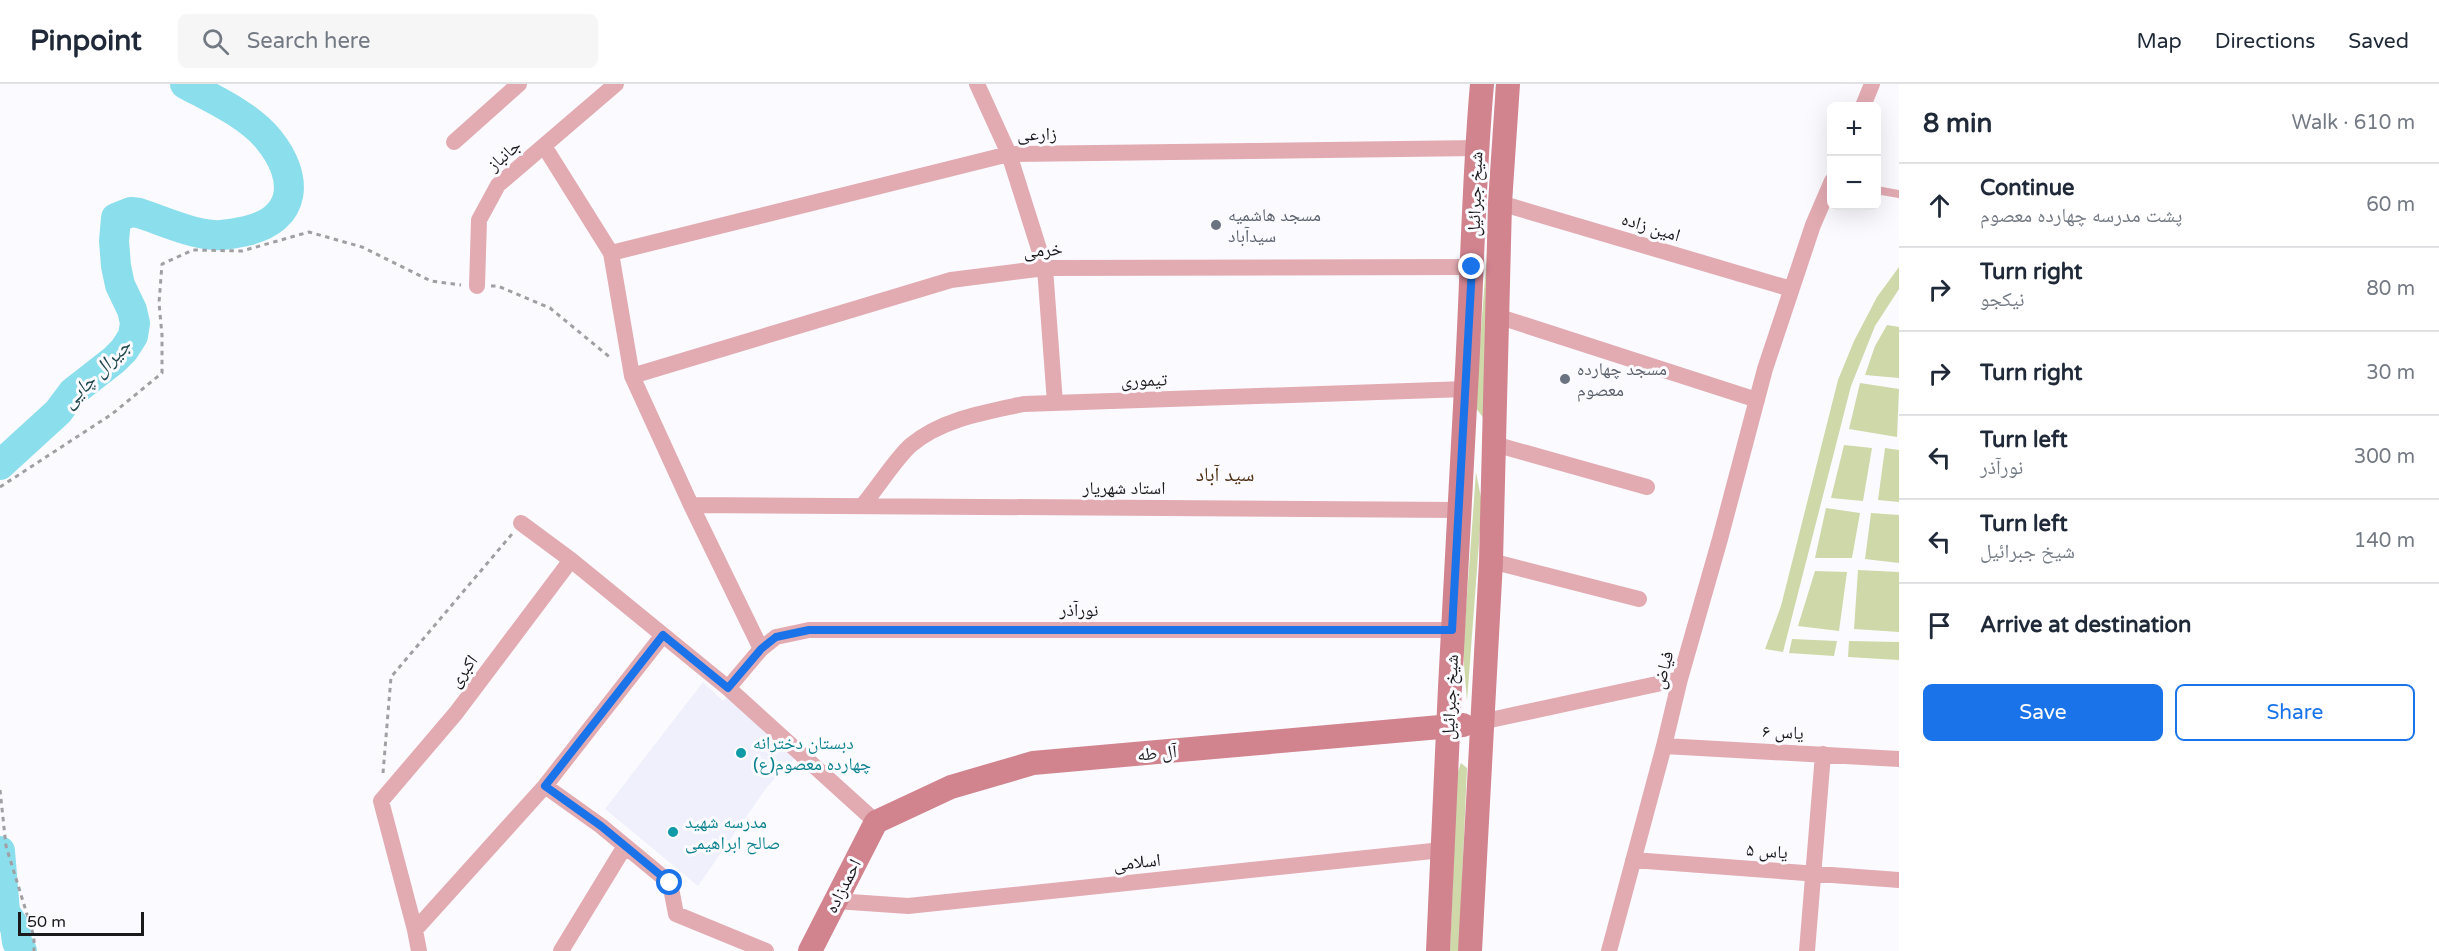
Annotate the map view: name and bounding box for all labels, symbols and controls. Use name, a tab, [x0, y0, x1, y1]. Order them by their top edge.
search box	[178, 14, 598, 68]
text: Pinpoint	[30, 24, 142, 58]
icon: search	[199, 25, 232, 58]
text: Search here	[247, 28, 370, 54]
text: Map	[2136, 29, 2182, 54]
text: Directions	[2215, 29, 2315, 54]
text: Saved	[2348, 29, 2409, 54]
map controls	[1827, 102, 1881, 210]
button: +	[1827, 102, 1881, 156]
text: 8 min	[1923, 108, 1992, 139]
text: Walk · 610 m	[2292, 111, 2415, 135]
street label: زارعی	[1017, 123, 1057, 145]
street label: جانباز	[482, 134, 525, 176]
street label: شیخ جبرائیل	[1463, 151, 1488, 237]
button: −	[1827, 156, 1881, 210]
text: Continue	[1980, 175, 2075, 201]
icon: ahead	[1923, 189, 1956, 222]
text: 60 m	[2366, 193, 2415, 217]
place label: مسجد هاشمیه سیدآباد	[1228, 204, 1321, 247]
text: پشت مدرسه چهارده معصوم	[1980, 204, 2182, 228]
street label: امین زاده	[1619, 208, 1683, 246]
marker: مسجد هاشمیه سیدآباد	[1209, 218, 1223, 232]
street label: خرمی	[1023, 238, 1063, 262]
route end	[1458, 253, 1484, 279]
text: Turn right	[1980, 259, 2082, 285]
icon: right	[1923, 273, 1956, 306]
text: 80 m	[2366, 277, 2415, 301]
text: نیکجو	[1980, 288, 2025, 312]
water label: جیرال چایی	[57, 334, 137, 413]
icon: right	[1923, 357, 1956, 390]
place label: مسجد چهارده معصوم	[1577, 358, 1667, 402]
text: Turn right	[1980, 360, 2082, 386]
text: 30 m	[2366, 361, 2415, 385]
street label: تیموری	[1120, 368, 1168, 392]
marker: مسجد چهارده معصوم	[1558, 372, 1572, 386]
text: Turn left	[1980, 427, 2068, 453]
icon: left	[1923, 441, 1956, 474]
text: 300 m	[2354, 445, 2415, 469]
text: نورآذر	[1980, 456, 2023, 480]
district label: سید آباد	[1196, 463, 1254, 487]
street label: استاد شهریار	[1082, 477, 1165, 499]
text: Turn left	[1980, 511, 2068, 537]
icon: left	[1923, 525, 1956, 558]
text: 140 m	[2354, 529, 2415, 553]
text: شیخ جبرائیل	[1980, 540, 2075, 564]
street label: نورآذر	[1058, 599, 1099, 621]
icon: arrive	[1923, 609, 1956, 642]
text: Arrive at destination	[1980, 612, 2191, 638]
street label: فیاض	[1647, 649, 1679, 691]
street label: اکبری	[444, 650, 482, 692]
street label: شیخ جبرائیل	[1437, 654, 1464, 740]
button: Save	[1923, 684, 2163, 741]
button: Share	[2175, 684, 2415, 741]
street label: یاس ۶	[1762, 720, 1804, 744]
place label: دبستان دخترانه چهارده معصوم(ع)	[753, 732, 871, 776]
street label: آل طه	[1136, 740, 1178, 766]
marker: دبستان دخترانه چهارده معصوم(ع)	[734, 746, 748, 760]
place label: مدرسه شهید صالح ابراهیمی	[685, 811, 780, 855]
marker: مدرسه شهید صالح ابراهیمی	[666, 825, 680, 839]
street label: یاس ۵	[1745, 839, 1789, 863]
street label: اسلامی	[1112, 849, 1162, 875]
street label: احمدزاده	[820, 855, 866, 917]
route start	[656, 869, 682, 895]
scale bar	[18, 909, 144, 936]
text: 50 m	[27, 912, 66, 932]

